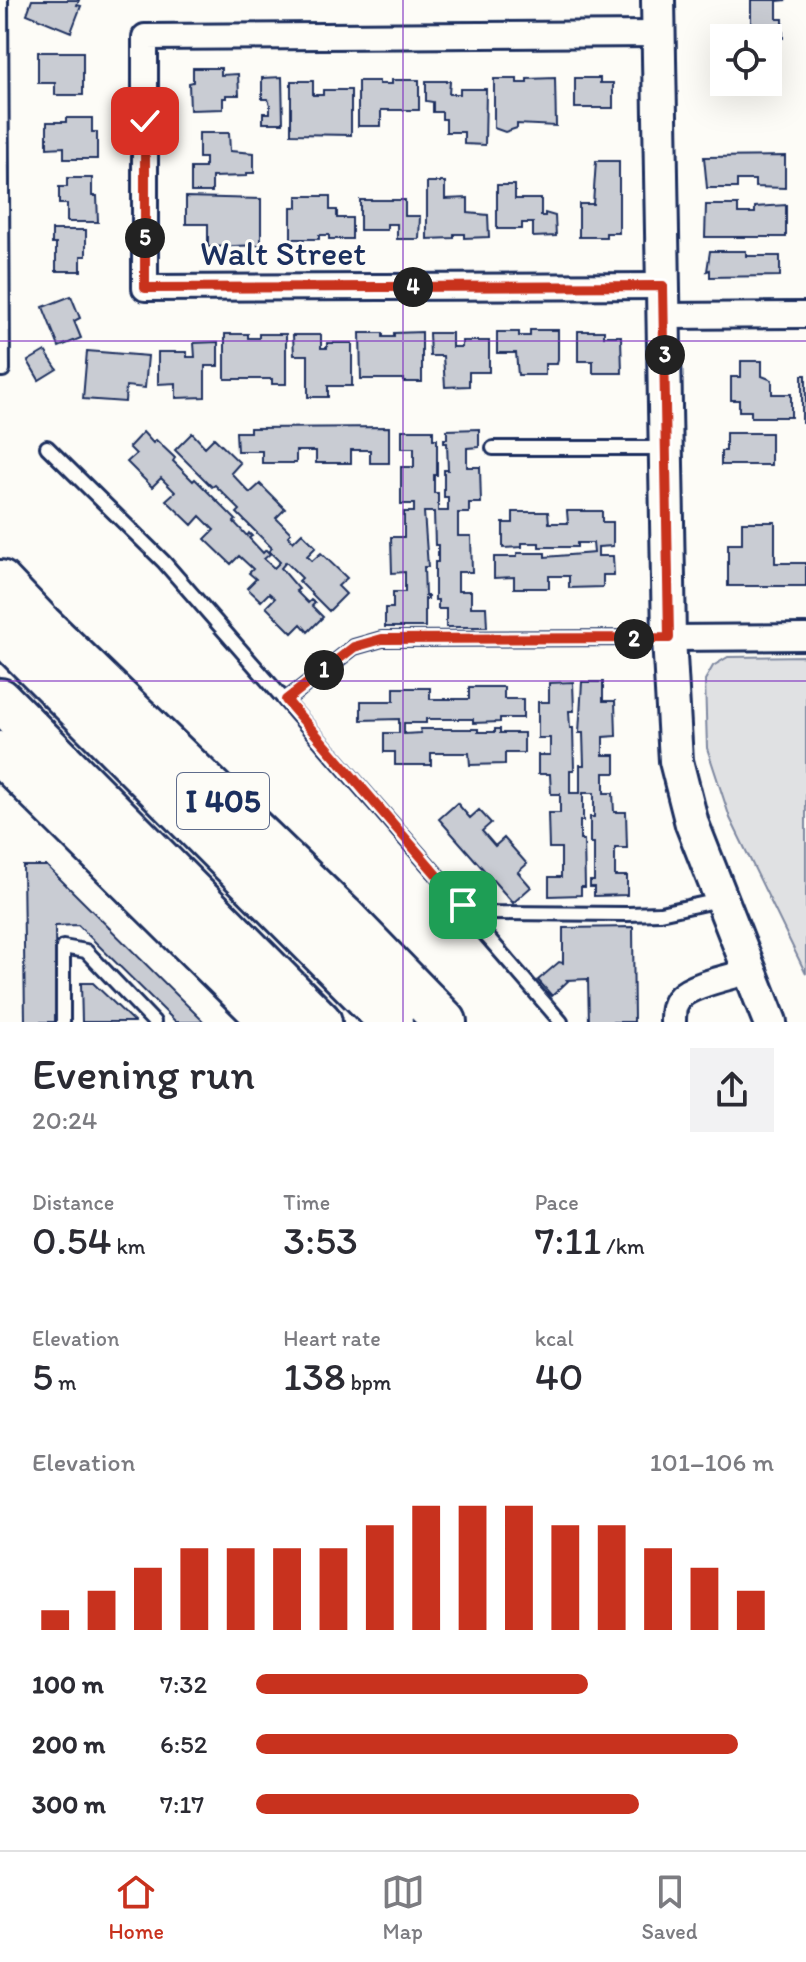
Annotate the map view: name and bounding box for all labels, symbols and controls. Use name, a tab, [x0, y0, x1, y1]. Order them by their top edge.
map controls	[710, 24, 782, 96]
button: locate	[710, 24, 782, 96]
pin	[111, 87, 179, 155]
icon: check	[123, 99, 167, 143]
pin: 5	[125, 218, 165, 258]
text: 5	[139, 224, 151, 251]
street label: Walt Street	[200, 233, 366, 274]
pin: 4	[393, 267, 433, 307]
text: 4	[406, 273, 420, 300]
pin: 3	[645, 335, 685, 375]
text: 3	[659, 341, 671, 368]
pin: 2	[614, 619, 654, 659]
text: 2	[628, 625, 640, 652]
pin: 1	[304, 650, 344, 690]
text: 1	[319, 656, 329, 683]
road number: I 405	[177, 773, 269, 829]
pin	[429, 871, 497, 939]
icon: arrive	[441, 883, 485, 927]
text: Evening run	[32, 1047, 255, 1100]
button: share	[690, 1048, 774, 1132]
text: 20:24	[32, 1104, 97, 1136]
text: Distance	[32, 1189, 114, 1216]
text: Time	[283, 1189, 330, 1216]
text: Pace	[535, 1189, 579, 1216]
text: 0.54	[32, 1216, 112, 1264]
text: 3:53	[283, 1216, 358, 1264]
text: 7:11	[535, 1216, 601, 1264]
text: km	[112, 1233, 146, 1260]
text: /km	[601, 1233, 645, 1260]
text: Elevation	[32, 1325, 119, 1352]
text: Heart rate	[283, 1325, 381, 1352]
text: kcal	[535, 1325, 574, 1352]
text: 5	[32, 1352, 53, 1400]
text: 138	[283, 1352, 346, 1400]
text: 40	[535, 1352, 583, 1400]
text: m	[53, 1369, 76, 1396]
text: bpm	[346, 1369, 391, 1396]
text: Elevation	[32, 1446, 135, 1478]
text: 101–106 m	[650, 1446, 774, 1478]
text: 100 m	[32, 1668, 104, 1700]
text: 7:32	[160, 1668, 207, 1700]
text: 200 m	[32, 1728, 105, 1760]
text: 6:52	[160, 1728, 207, 1760]
text: 300 m	[32, 1788, 106, 1820]
text: 7:17	[160, 1788, 204, 1820]
tab: Home	[108, 1870, 164, 1945]
tab: Map	[381, 1870, 425, 1945]
tab: Saved	[641, 1870, 698, 1945]

